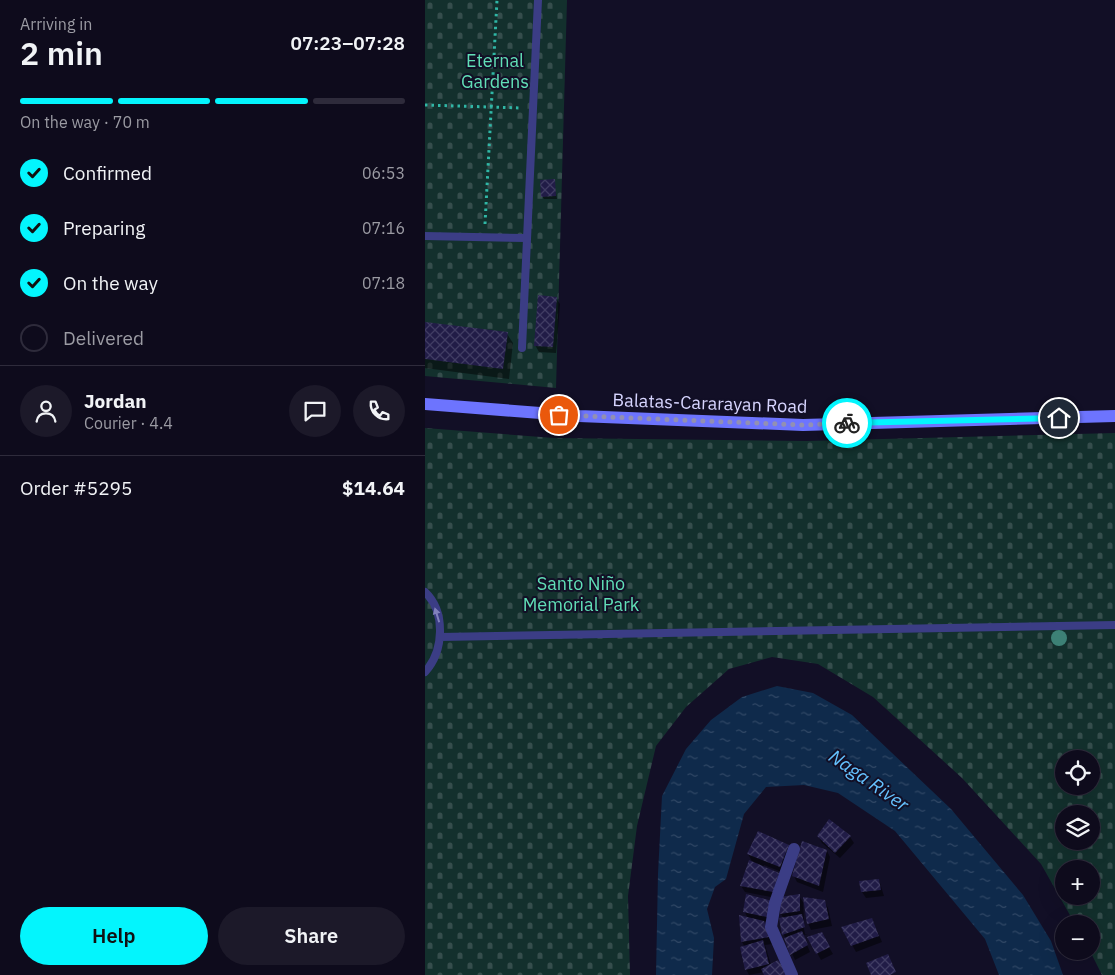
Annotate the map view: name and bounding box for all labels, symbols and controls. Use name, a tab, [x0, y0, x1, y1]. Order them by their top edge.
text: Arriving in	[20, 14, 92, 34]
text: 07:23–07:28	[291, 31, 405, 55]
text: 2 min	[20, 32, 103, 74]
park label: Eternal Gardens	[461, 49, 529, 93]
text: On the way · 70 m	[20, 112, 150, 132]
icon: check	[20, 159, 48, 187]
text: Confirmed	[63, 161, 152, 185]
text: 06:53	[362, 163, 405, 183]
icon: check	[20, 214, 48, 242]
text: Preparing	[63, 216, 145, 240]
text: 07:16	[362, 218, 405, 238]
icon: check	[20, 269, 48, 297]
text: On the way	[63, 271, 158, 295]
text: 07:18	[362, 273, 405, 293]
text: Delivered	[63, 326, 144, 350]
button: person	[20, 385, 72, 437]
button: chat	[289, 385, 341, 437]
button: phone	[353, 385, 405, 437]
street label: Balatas-Cararayan Road	[612, 388, 808, 418]
text: Jordan	[84, 389, 147, 413]
pin	[538, 394, 580, 436]
pin	[1038, 397, 1080, 439]
courier	[822, 398, 872, 448]
icon: bag	[545, 401, 573, 429]
icon: home	[1045, 404, 1073, 432]
icon: bike	[833, 409, 861, 437]
text: Courier · 4.4	[84, 413, 173, 433]
text: Order #5295	[20, 476, 132, 500]
text: $14.64	[342, 476, 405, 500]
park label: Santo Niño Memorial Park	[523, 572, 640, 616]
one-way arrow	[432, 607, 440, 622]
water label: Naga River	[824, 744, 914, 817]
map controls	[1055, 750, 1100, 960]
button: locate	[1055, 750, 1100, 795]
button: layers	[1055, 805, 1100, 850]
button: +	[1055, 860, 1100, 905]
button: Help	[20, 907, 208, 965]
button: Share	[218, 907, 405, 965]
button: −	[1055, 915, 1100, 960]

